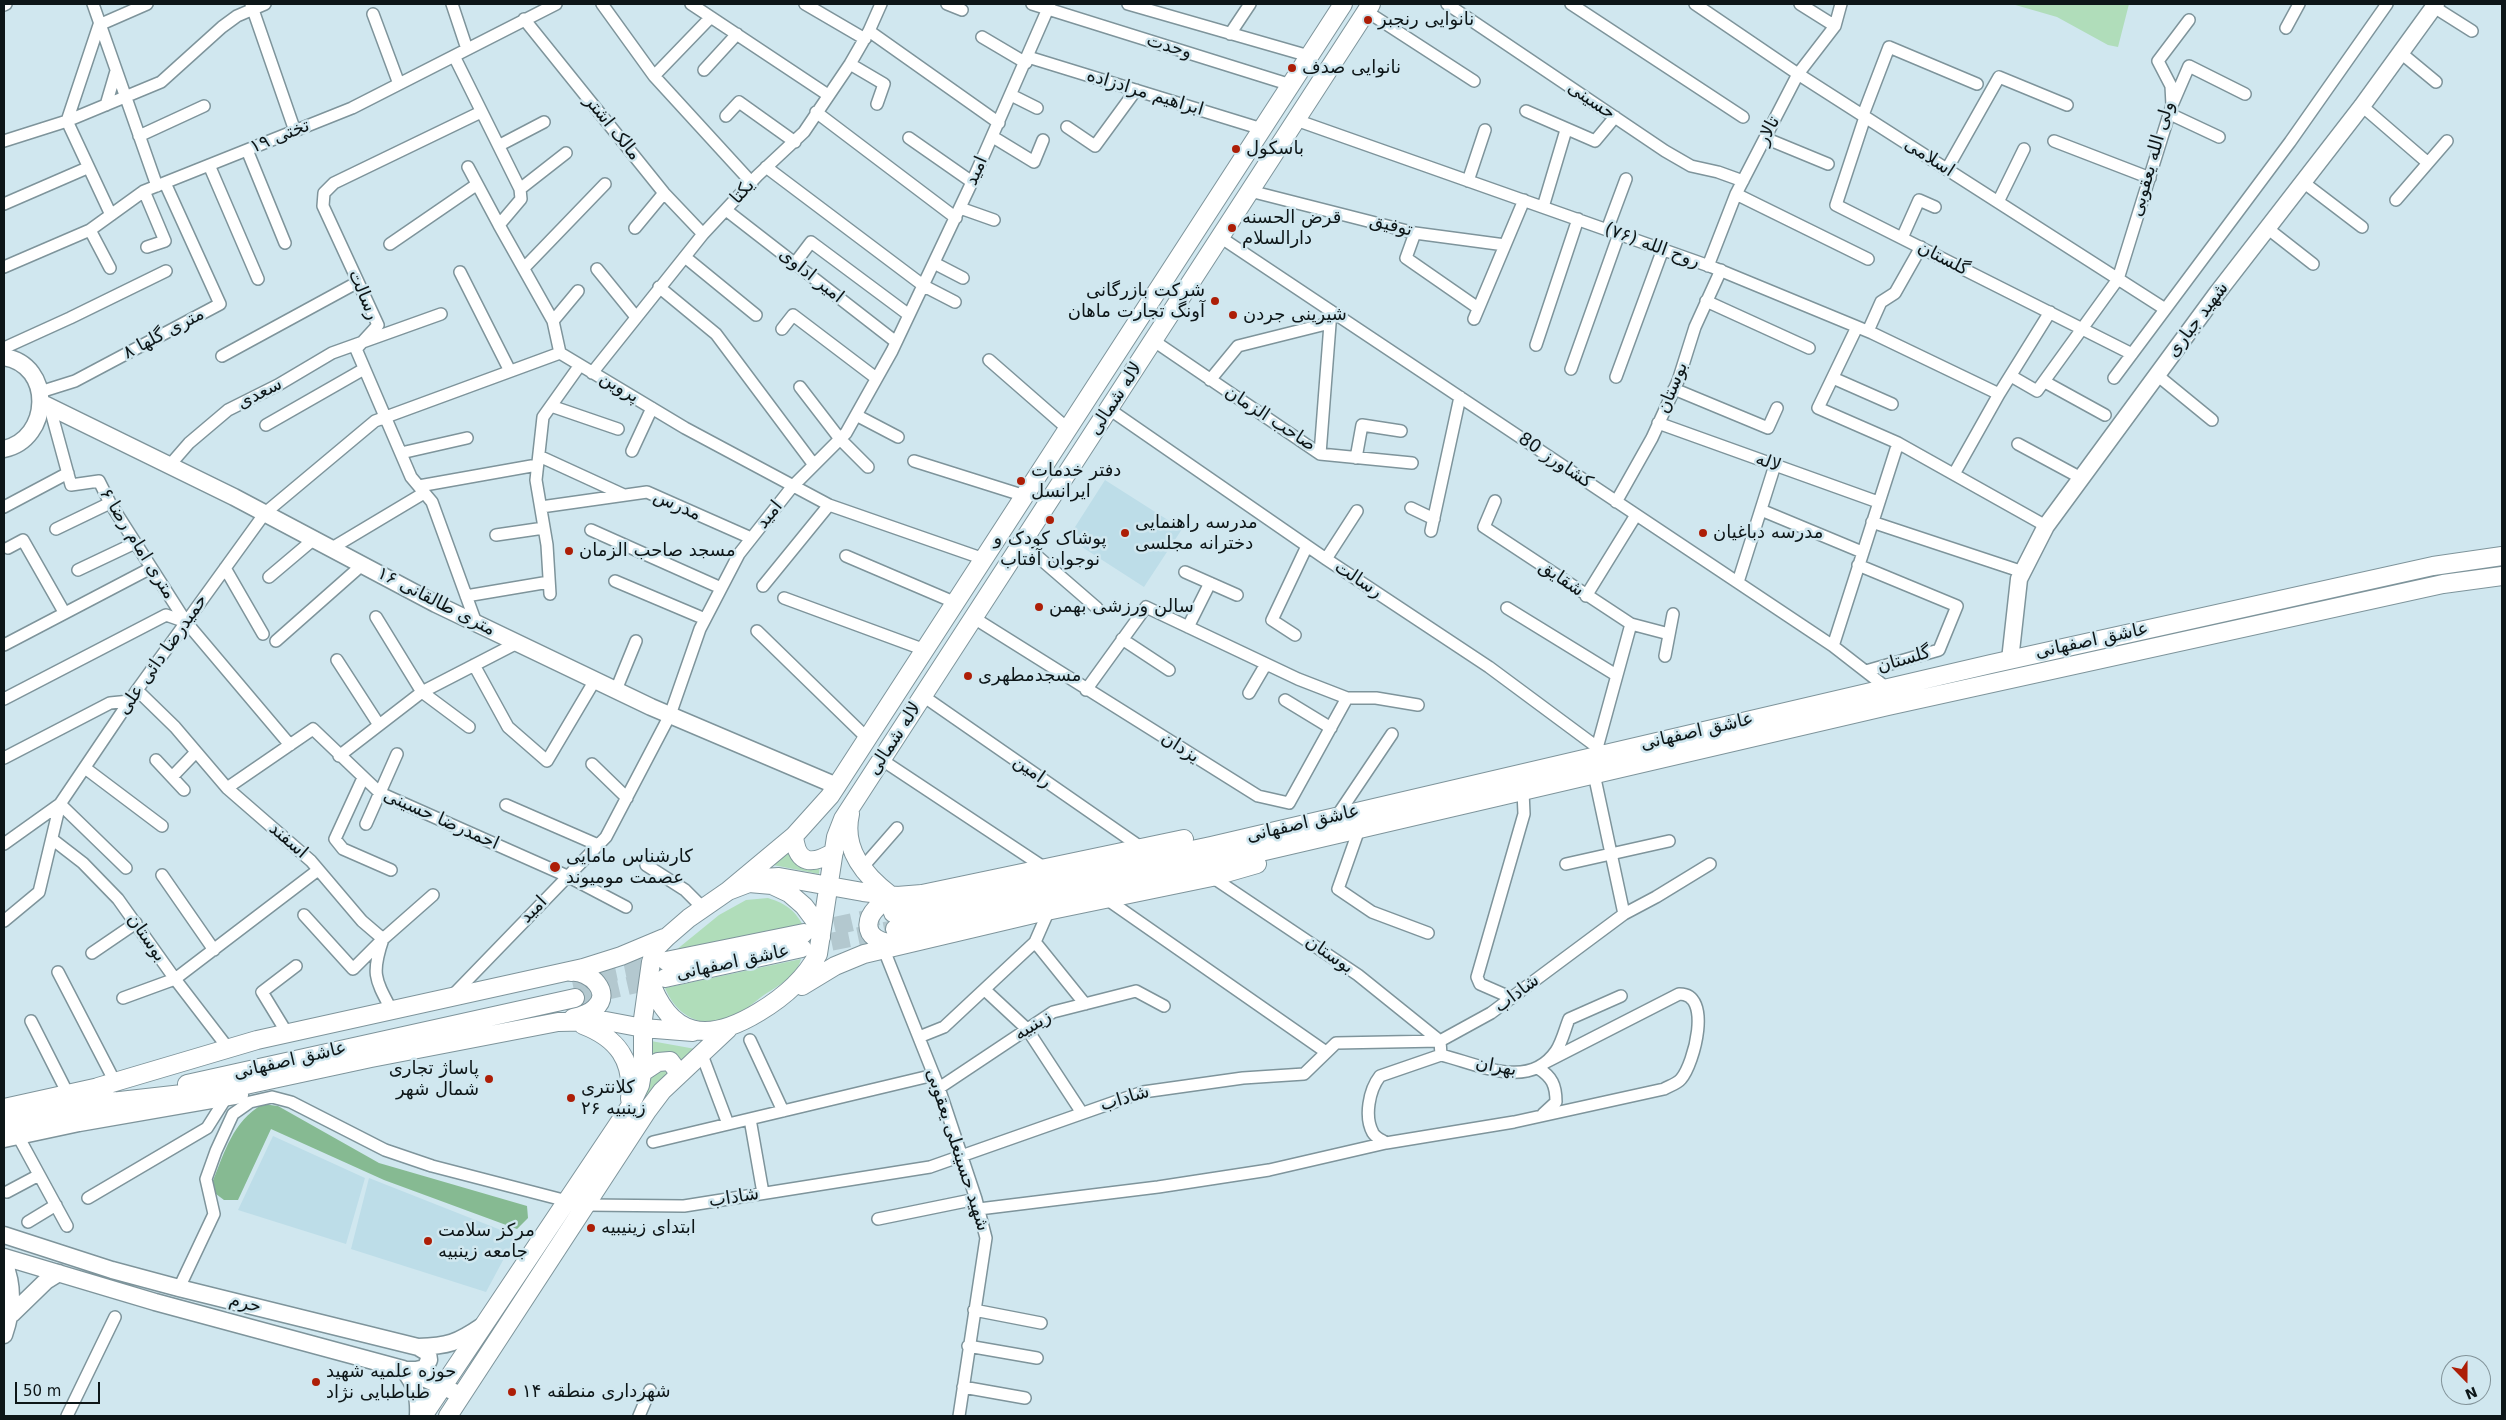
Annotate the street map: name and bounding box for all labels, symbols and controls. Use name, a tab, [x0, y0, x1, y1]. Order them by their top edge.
place label: نانوایی رنجبر	[1378, 9, 1474, 31]
marker: نانوایی رنجبر	[1362, 14, 1374, 26]
street label: وحدت	[1144, 30, 1194, 64]
place label: نانوایی صدف	[1302, 57, 1401, 79]
marker: نانوایی صدف	[1286, 62, 1298, 74]
street label: ابراهیم مرادزاده	[1084, 65, 1206, 121]
street label: حسینی	[1563, 77, 1619, 125]
street label: مالک اشتر	[579, 91, 645, 165]
street label: ولی الله یعقوبی	[2126, 99, 2180, 219]
street label: تالار	[1753, 113, 1785, 149]
street label: تختی ۱۹	[247, 115, 313, 159]
street label: اسلامی	[1900, 134, 1958, 182]
place label: باسکول	[1246, 138, 1304, 160]
marker: باسکول	[1230, 143, 1242, 155]
street label: امید	[961, 153, 993, 189]
street label: یکتا	[726, 175, 760, 209]
place label: قرض الحسنه دارالسلام	[1242, 207, 1341, 250]
street label: توفیق	[1367, 210, 1415, 242]
street label: روح الله (۷۶)	[1601, 219, 1703, 273]
marker: قرض الحسنه دارالسلام	[1226, 222, 1238, 234]
street label: گلستان	[1914, 237, 1972, 281]
street label: امیر اداوی	[774, 244, 848, 308]
street label: رسالت	[343, 267, 383, 323]
street label: شهید جباری	[2163, 278, 2233, 362]
place label: شرکت بازرگانی آونگ تجارت ماهان	[1068, 280, 1205, 322]
marker: شرکت بازرگانی آونگ تجارت ماهان	[1209, 295, 1221, 307]
street label: ۸ متری گلها	[120, 304, 208, 364]
place label: شیرینی جردن	[1243, 304, 1347, 326]
marker: شیرینی جردن	[1227, 309, 1239, 321]
street label: لاله شمالی	[1084, 358, 1148, 440]
street label: بوستان	[1653, 359, 1693, 417]
street label: پروین	[595, 368, 643, 408]
street label: سعدی	[234, 374, 286, 414]
street label: صاحب الزمان	[1220, 382, 1320, 456]
street label: کشاورز 80	[1514, 428, 1596, 494]
street label: لاله	[1752, 449, 1784, 477]
place label: دفتر خدمات ایرانسل	[1031, 460, 1121, 502]
marker: دفتر خدمات ایرانسل	[1015, 475, 1027, 487]
street label: ۶ متری امام رضا	[94, 485, 180, 603]
street label: مدرس	[650, 486, 704, 526]
street label: امید	[752, 497, 788, 533]
place label: مدرسه راهنمایی دخترانه مجلسی	[1135, 512, 1258, 554]
marker: پوشاک کودک و نوجوان آفتاب	[1044, 514, 1056, 526]
place label: مدرسه دباغیان	[1713, 522, 1823, 544]
marker: مدرسه راهنمایی دخترانه مجلسی	[1119, 527, 1131, 539]
marker: مدرسه دباغیان	[1697, 527, 1709, 539]
place label: پوشاک کودک و نوجوان آفتاب	[993, 528, 1107, 570]
place label: مسجد صاحب الزمان	[579, 540, 736, 562]
marker: مسجد صاحب الزمان	[563, 545, 575, 557]
street label: شقایق	[1534, 556, 1588, 602]
street label: رسالت	[1330, 557, 1386, 603]
street label: ۱۶ متری طالقانی	[373, 563, 499, 641]
street label: حمیدرضا دائی علی	[113, 591, 213, 719]
place label: سالن ورزشی بهمن	[1049, 596, 1194, 618]
marker: سالن ورزشی بهمن	[1033, 601, 1045, 613]
street label: عاشق اصفهانی	[2033, 618, 2151, 664]
street label: گلستان	[1875, 642, 1933, 678]
place label: مسجدمطهری	[978, 665, 1081, 687]
marker: مسجدمطهری	[962, 670, 974, 682]
street label: لاله شمالی	[863, 698, 927, 780]
street label: عاشق اصفهانی	[1638, 709, 1756, 755]
street label: یزدان	[1157, 728, 1203, 768]
street label: رامین	[1008, 751, 1056, 793]
street label: احمدرضا حسینی	[380, 785, 502, 855]
street label: عاشق اصفهانی	[1244, 801, 1362, 847]
street label: اسفند	[264, 818, 312, 864]
place label: کارشناس مامایی عصمت مومیوند	[566, 846, 693, 889]
marker: کارشناس مامایی عصمت مومیوند	[548, 860, 562, 874]
street label: امید	[516, 892, 552, 928]
street label: بوستان	[122, 910, 170, 966]
street label: بوستان	[1301, 931, 1357, 979]
street label: عاشق اصفهانی	[674, 940, 792, 986]
street label: شاداب	[1490, 970, 1544, 1018]
street label: زینبیه	[1010, 1006, 1056, 1046]
street label: عاشق اصفهانی	[231, 1038, 349, 1084]
street label: بهران	[1474, 1052, 1518, 1082]
place label: پاساژ تجاری شمال شهر	[389, 1058, 479, 1100]
street label: شهید حسینعلی یعقوبی	[921, 1066, 993, 1234]
marker: پاساژ تجاری شمال شهر	[483, 1073, 495, 1085]
place label: کلانتری ۲۶ زینبیه	[581, 1077, 646, 1120]
street label: شاداب	[1098, 1081, 1152, 1117]
marker: کلانتری ۲۶ زینبیه	[565, 1092, 577, 1104]
street label: شاداب	[707, 1183, 761, 1213]
place label: ابتدای زینیبیه	[601, 1217, 696, 1239]
place label: مرکز سلامت جامعه زینبیه	[438, 1220, 535, 1262]
marker: ابتدای زینیبیه	[585, 1222, 597, 1234]
marker: مرکز سلامت جامعه زینبیه	[422, 1235, 434, 1247]
street label: حرم	[227, 1290, 263, 1318]
north arrow	[2441, 1355, 2491, 1405]
place label: حوزه علمیه شهید طباطبایی نژاد	[326, 1361, 456, 1404]
scale bar	[18, 1372, 102, 1404]
marker: حوزه علمیه شهید طباطبایی نژاد	[310, 1376, 322, 1388]
place label: شهرداری منطقه ۱۴	[522, 1381, 670, 1403]
text: 50 m	[23, 1382, 61, 1400]
text: N	[2463, 1383, 2480, 1403]
marker: شهرداری منطقه ۱۴	[506, 1386, 518, 1398]

